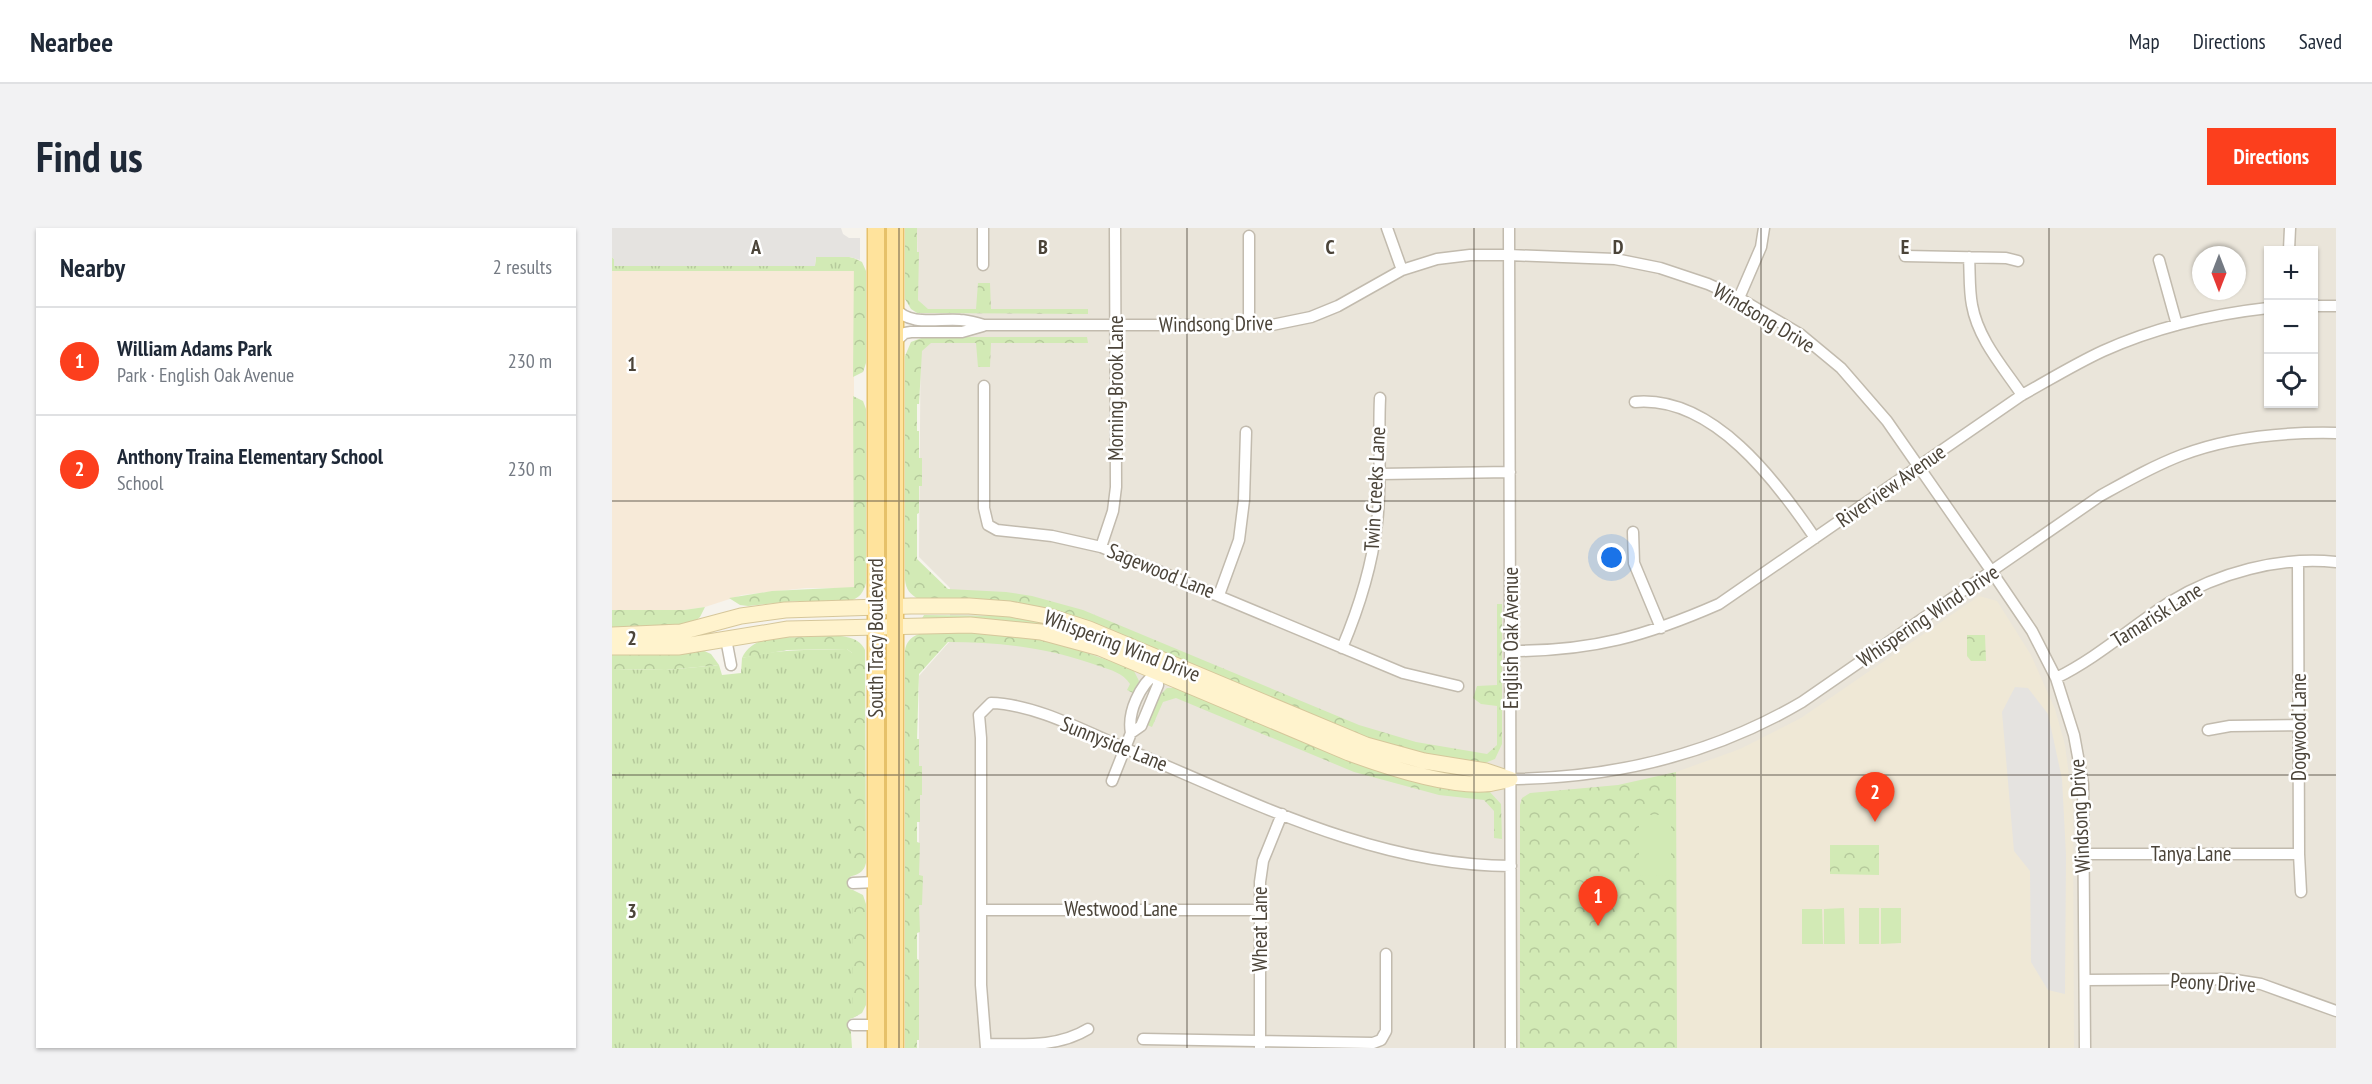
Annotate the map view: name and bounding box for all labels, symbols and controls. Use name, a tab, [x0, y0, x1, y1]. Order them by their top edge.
text: Nearbee	[30, 23, 113, 60]
text: Map	[2129, 28, 2160, 55]
text: Directions	[2193, 28, 2266, 55]
text: Saved	[2299, 28, 2342, 55]
button: Directions	[2207, 128, 2336, 185]
text: Find us	[36, 129, 143, 184]
text: A	[750, 234, 762, 260]
text: B	[1038, 234, 1048, 260]
text: C	[1325, 234, 1335, 260]
text: D	[1613, 234, 1624, 260]
text: E	[1901, 234, 1909, 260]
north arrow	[2192, 246, 2246, 300]
map controls	[2264, 246, 2318, 408]
button: +	[2264, 246, 2318, 300]
text: Nearby	[60, 251, 125, 284]
text: 2 results	[493, 254, 552, 280]
street label: Windsong Drive	[1708, 277, 1820, 359]
button: −	[2264, 300, 2318, 354]
street label: Windsong Drive	[1159, 309, 1273, 338]
street label: Morning Brook Lane	[1102, 315, 1129, 461]
text: William Adams Park	[117, 334, 272, 362]
text: 1	[75, 348, 84, 374]
text: 230 m	[508, 348, 552, 374]
text: 1	[627, 351, 637, 377]
button: locate	[2264, 354, 2318, 408]
text: Park · English Oak Avenue	[117, 362, 294, 388]
street label: Twin Creeks Lane	[1358, 426, 1391, 552]
street label: Riverview Avenue	[1831, 438, 1951, 533]
text: Anthony Traina Elementary School	[117, 442, 383, 470]
text: 2	[75, 456, 84, 482]
text: 230 m	[508, 456, 552, 482]
text: School	[117, 470, 163, 496]
street label: Sagewood Lane	[1103, 537, 1219, 604]
your location	[1597, 543, 1626, 572]
street label: South Tracy Boulevard	[862, 558, 889, 718]
street label: Whispering Wind Drive	[1852, 558, 2004, 673]
street label: English Oak Avenue	[1497, 567, 1524, 709]
street label: Tamarisk Lane	[2106, 576, 2207, 653]
street label: Whispering Wind Drive	[1040, 603, 1204, 688]
text: 2	[627, 625, 637, 651]
street label: Dogwood Lane	[2285, 673, 2312, 781]
street label: Sunnyside Lane	[1057, 710, 1172, 777]
street label: Windsong Drive	[2063, 758, 2096, 874]
pin: 2	[1856, 772, 1894, 822]
street label: Tanya Lane	[2151, 840, 2231, 867]
pin: 1	[1578, 876, 1618, 926]
street label: Wheat Lane	[1246, 886, 1273, 972]
street label: Westwood Lane	[1064, 895, 1178, 922]
text: 3	[627, 898, 637, 924]
street label: Peony Drive	[2170, 967, 2256, 998]

